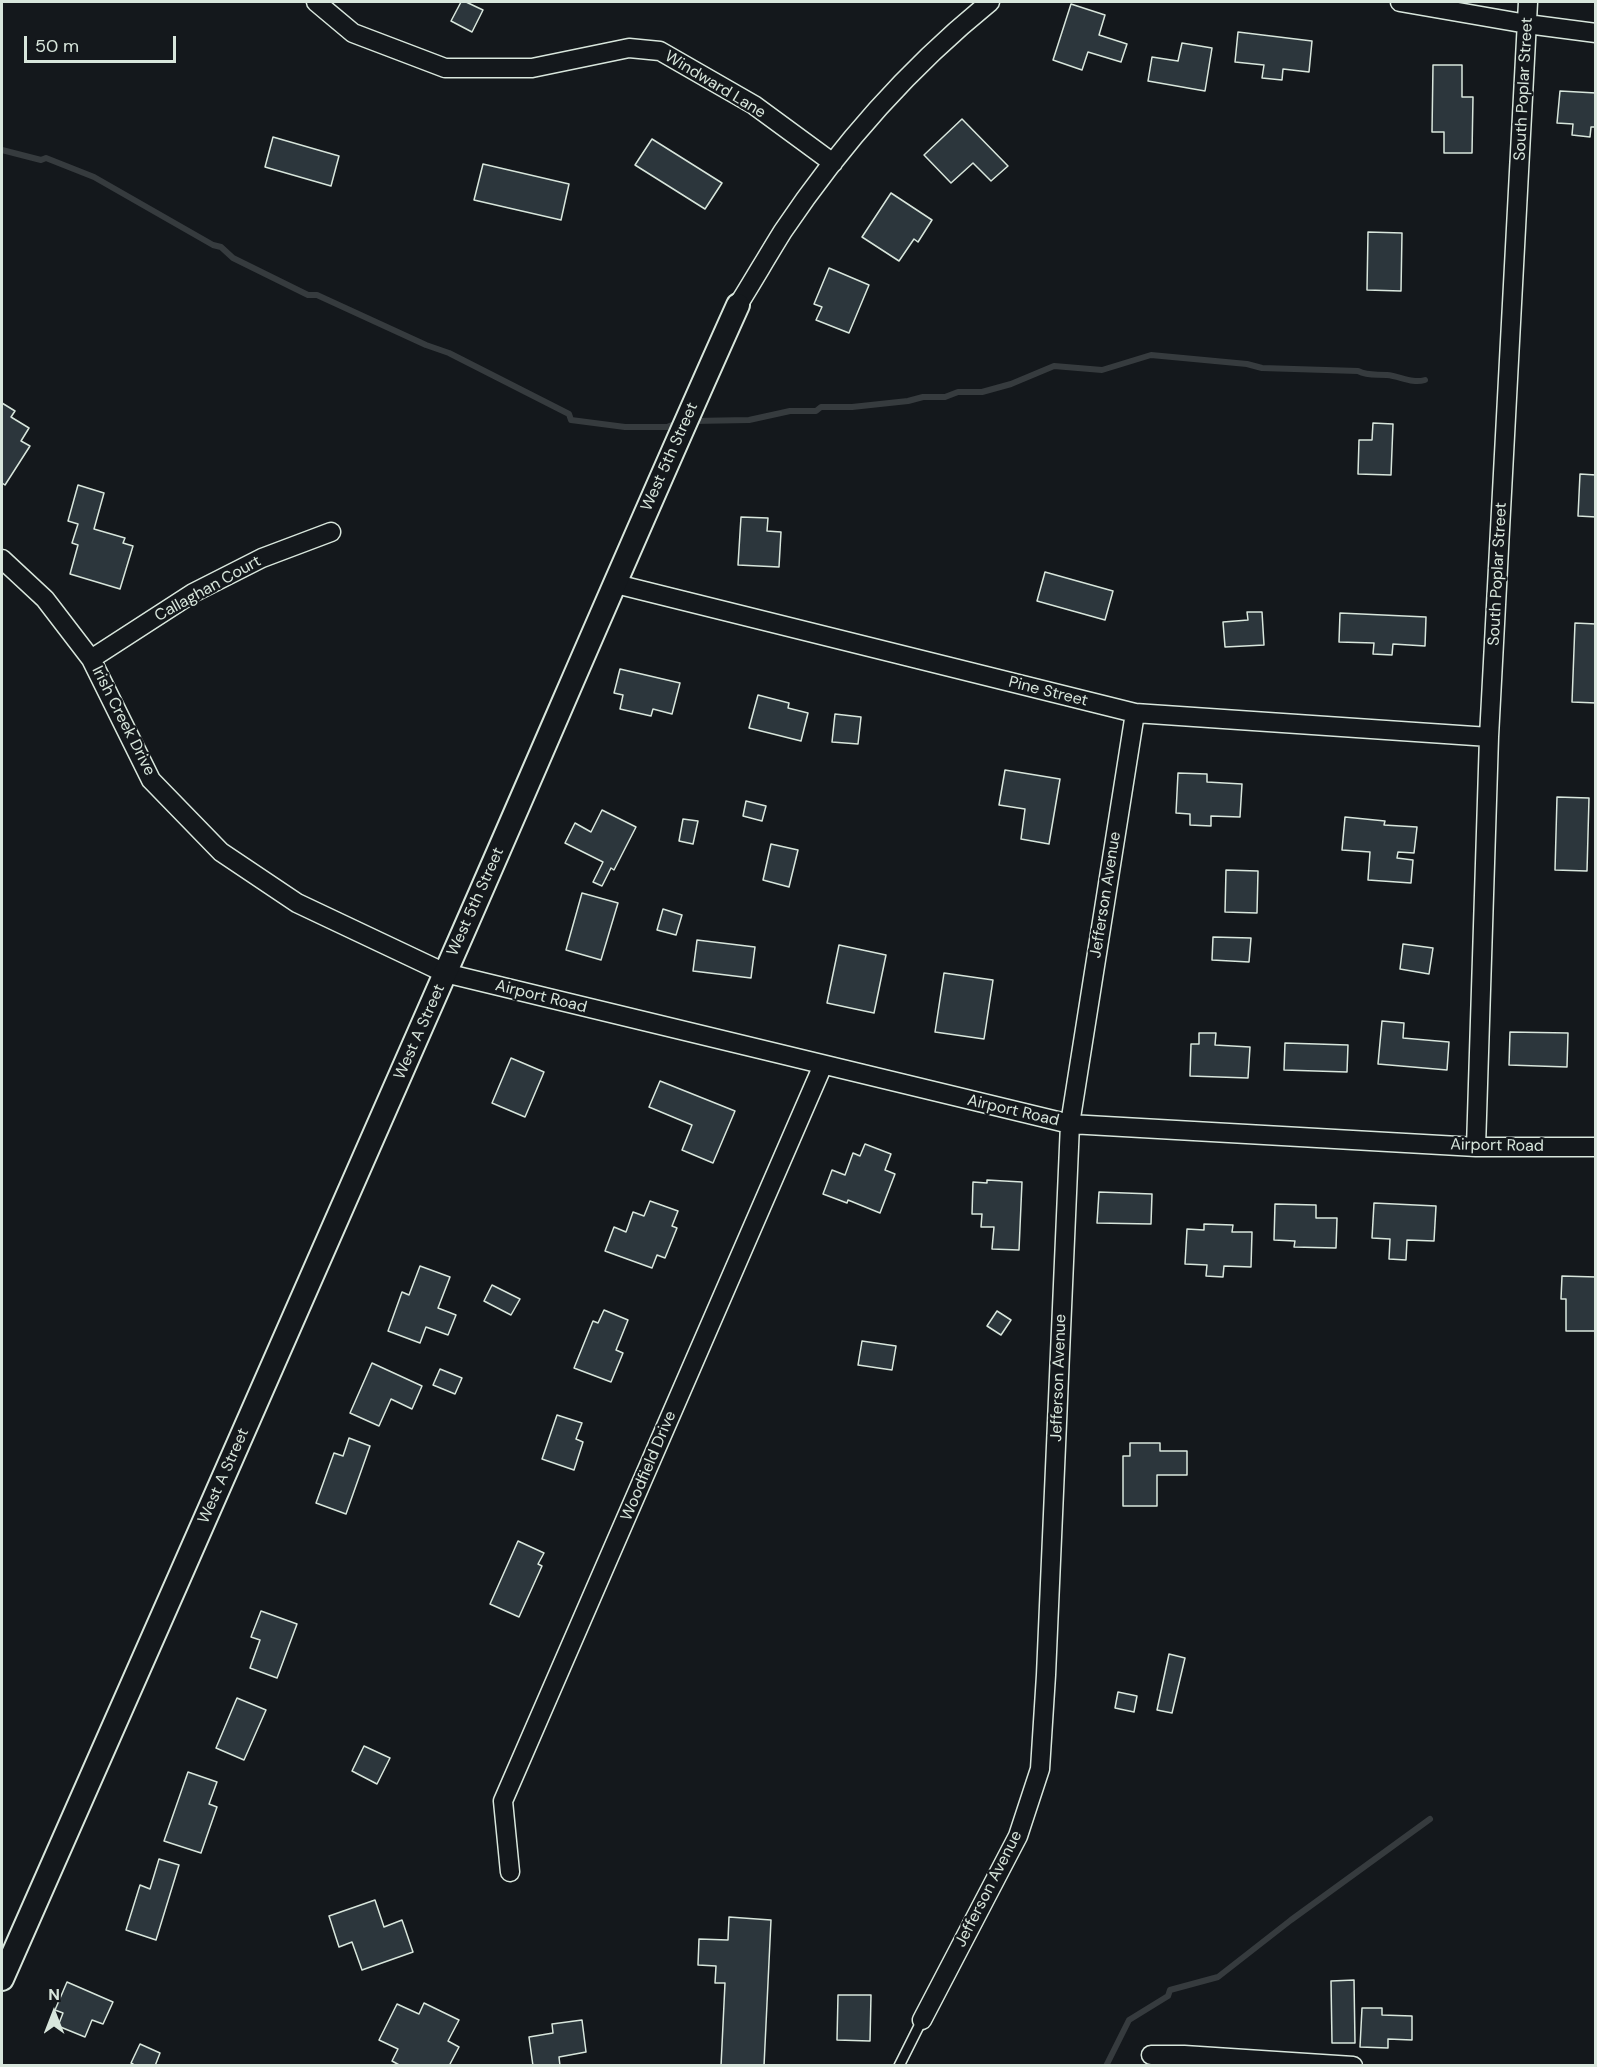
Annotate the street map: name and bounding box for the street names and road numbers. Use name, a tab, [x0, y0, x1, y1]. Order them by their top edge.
street label: South Poplar Street	[1511, 17, 1537, 161]
street label: Windward Lane	[661, 47, 769, 123]
street label: West 5th Street	[637, 400, 703, 514]
street label: South Poplar Street	[1485, 502, 1511, 646]
street label: Callaghan Court	[151, 552, 265, 626]
street label: Irish Creek Drive	[87, 663, 159, 779]
street label: Pine Street	[1006, 673, 1090, 711]
street label: Jefferson Avenue	[1087, 830, 1125, 960]
street label: West 5th Street	[443, 845, 509, 959]
street label: Airport Road	[493, 976, 589, 1018]
street label: West A Street	[390, 981, 450, 1083]
street label: Airport Road	[965, 1091, 1061, 1131]
street label: Airport Road	[1450, 1136, 1544, 1156]
street label: Jefferson Avenue	[1047, 1314, 1071, 1442]
street label: Woodfield Drive	[617, 1408, 681, 1524]
street label: West A Street	[194, 1425, 254, 1527]
street label: Jefferson Avenue	[951, 1828, 1027, 1950]

